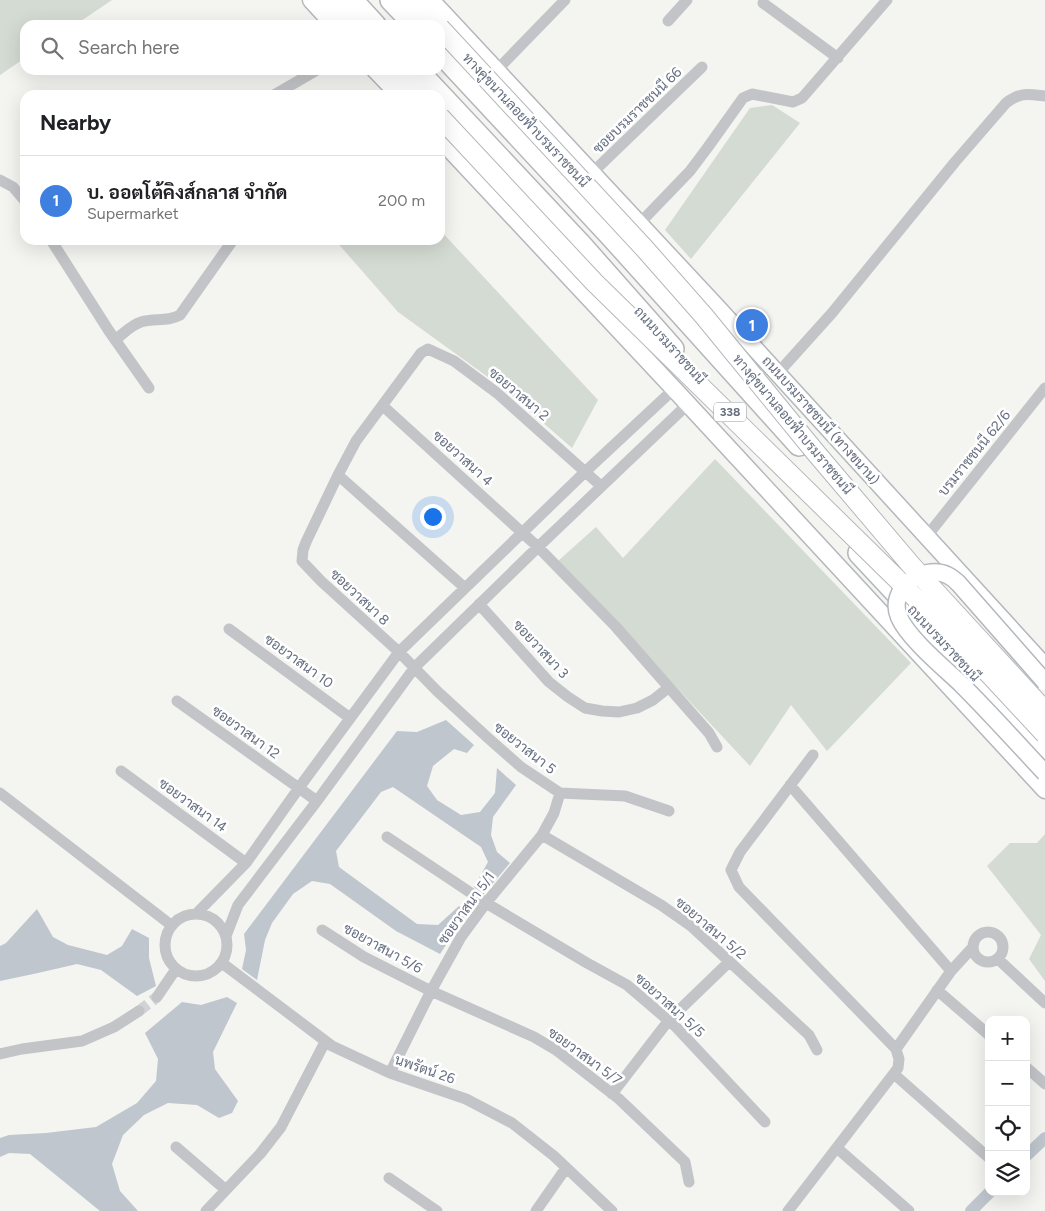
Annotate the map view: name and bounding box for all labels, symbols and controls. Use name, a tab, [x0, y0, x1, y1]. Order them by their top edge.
search box	[20, 20, 445, 75]
icon: search	[38, 34, 66, 62]
text: Search here	[78, 36, 180, 59]
street label: ทางคู่ขนานลอยฟ้าบรมราชชนนี	[458, 49, 593, 192]
street label: ซอยบรมราชชนนี 66	[589, 63, 685, 157]
text: Nearby	[40, 110, 111, 135]
text: บ. ออตโต้คิงส์กลาส จำกัด	[87, 181, 287, 204]
text: 1	[53, 191, 59, 210]
text: 200 m	[378, 191, 425, 210]
text: Supermarket	[87, 204, 179, 223]
street label: ถนนบรมราชชนนี	[630, 302, 710, 388]
pin: 1	[736, 306, 768, 344]
street label: ทางคู่ขนานลอยฟ้าบรมราชชนนี	[728, 350, 857, 499]
street label: ถนนบรมราชชนนี (ทางขนาน)	[758, 352, 884, 488]
street label: ซอยวาสนา 2	[485, 364, 552, 425]
road number: 338	[714, 402, 746, 422]
street label: บรมราชชนนี 62/6	[934, 406, 1014, 500]
street label: ซอยวาสนา 4	[429, 427, 496, 490]
your location	[420, 504, 446, 530]
street label: ซอยวาสนา 8	[327, 566, 393, 629]
street label: ถนนบรมราชชนนี	[904, 601, 984, 685]
street label: ซอยวาสนา 3	[509, 617, 572, 682]
street label: ซอยวาสนา 10	[261, 631, 336, 692]
street label: ซอยวาสนา 12	[208, 702, 283, 763]
street label: ซอยวาสนา 5	[490, 719, 559, 778]
street label: ซอยวาสนา 14	[155, 775, 231, 836]
street label: ซอยวาสนา 5/1	[434, 869, 498, 948]
street label: ซอยวาสนา 5/2	[672, 894, 750, 963]
street label: ซอยวาสนา 5/6	[340, 920, 425, 977]
street label: ซอยวาสนา 5/5	[631, 970, 708, 1041]
map controls	[985, 1016, 1030, 1196]
button: +	[985, 1016, 1030, 1061]
street label: ซอยวาสนา 5/7	[544, 1024, 625, 1089]
street label: นพรัตน์ 26	[393, 1050, 457, 1088]
button: −	[985, 1061, 1030, 1106]
button: locate	[985, 1106, 1030, 1151]
button: layers	[985, 1151, 1030, 1196]

